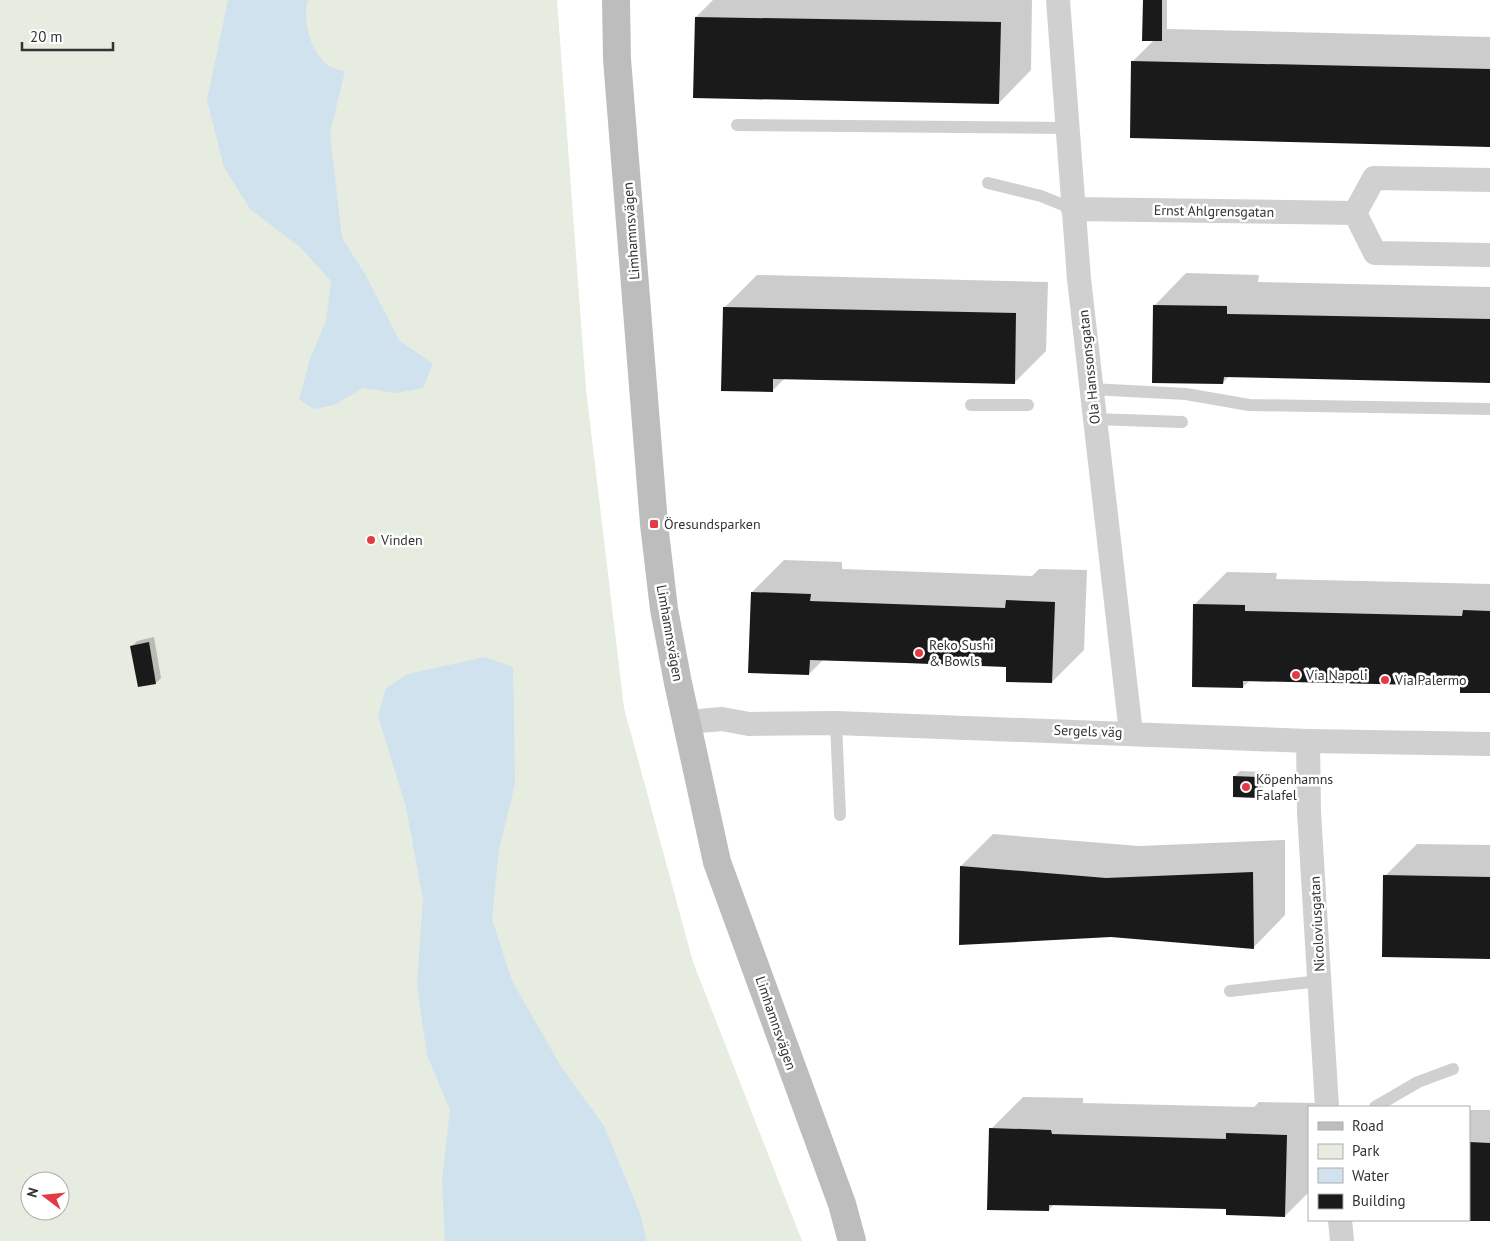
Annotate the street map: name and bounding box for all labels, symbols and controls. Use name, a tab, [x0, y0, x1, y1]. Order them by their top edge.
scale bar	[22, 20, 114, 52]
text: 20 m	[30, 27, 63, 46]
street label: Limhamnsvägen	[619, 182, 643, 280]
street label: Ernst Ahlgrensgatan	[1154, 201, 1274, 221]
street label: Ola Hanssonsgatan	[1074, 309, 1104, 425]
place label: Öresundsparken	[664, 515, 761, 533]
marker: Öresundsparken	[648, 518, 660, 530]
place label: Vinden	[380, 531, 423, 549]
marker: Vinden	[365, 534, 377, 546]
street label: Limhamnsvägen	[653, 583, 687, 683]
place label: Reko Sushi & Bowls	[929, 636, 994, 670]
marker: Reko Sushi & Bowls	[913, 647, 925, 659]
place label: Via Napoli	[1305, 666, 1368, 684]
marker: Via Napoli	[1290, 669, 1302, 681]
place label: Via Palermo	[1394, 671, 1467, 689]
marker: Via Palermo	[1379, 674, 1391, 686]
street label: Sergels väg	[1053, 721, 1123, 741]
place label: Köpenhamns Falafel	[1256, 770, 1333, 804]
marker: Köpenhamns Falafel	[1240, 781, 1252, 793]
street label: Nicoloviusgatan	[1306, 876, 1328, 972]
street label: Limhamnsvägen	[752, 974, 800, 1072]
legend	[1308, 1106, 1470, 1221]
text: Road	[1352, 1116, 1384, 1135]
text: Park	[1352, 1141, 1380, 1160]
text: Water	[1352, 1166, 1389, 1185]
north arrow	[20, 1171, 70, 1221]
text: N	[23, 1186, 42, 1199]
text: Building	[1352, 1191, 1406, 1210]

